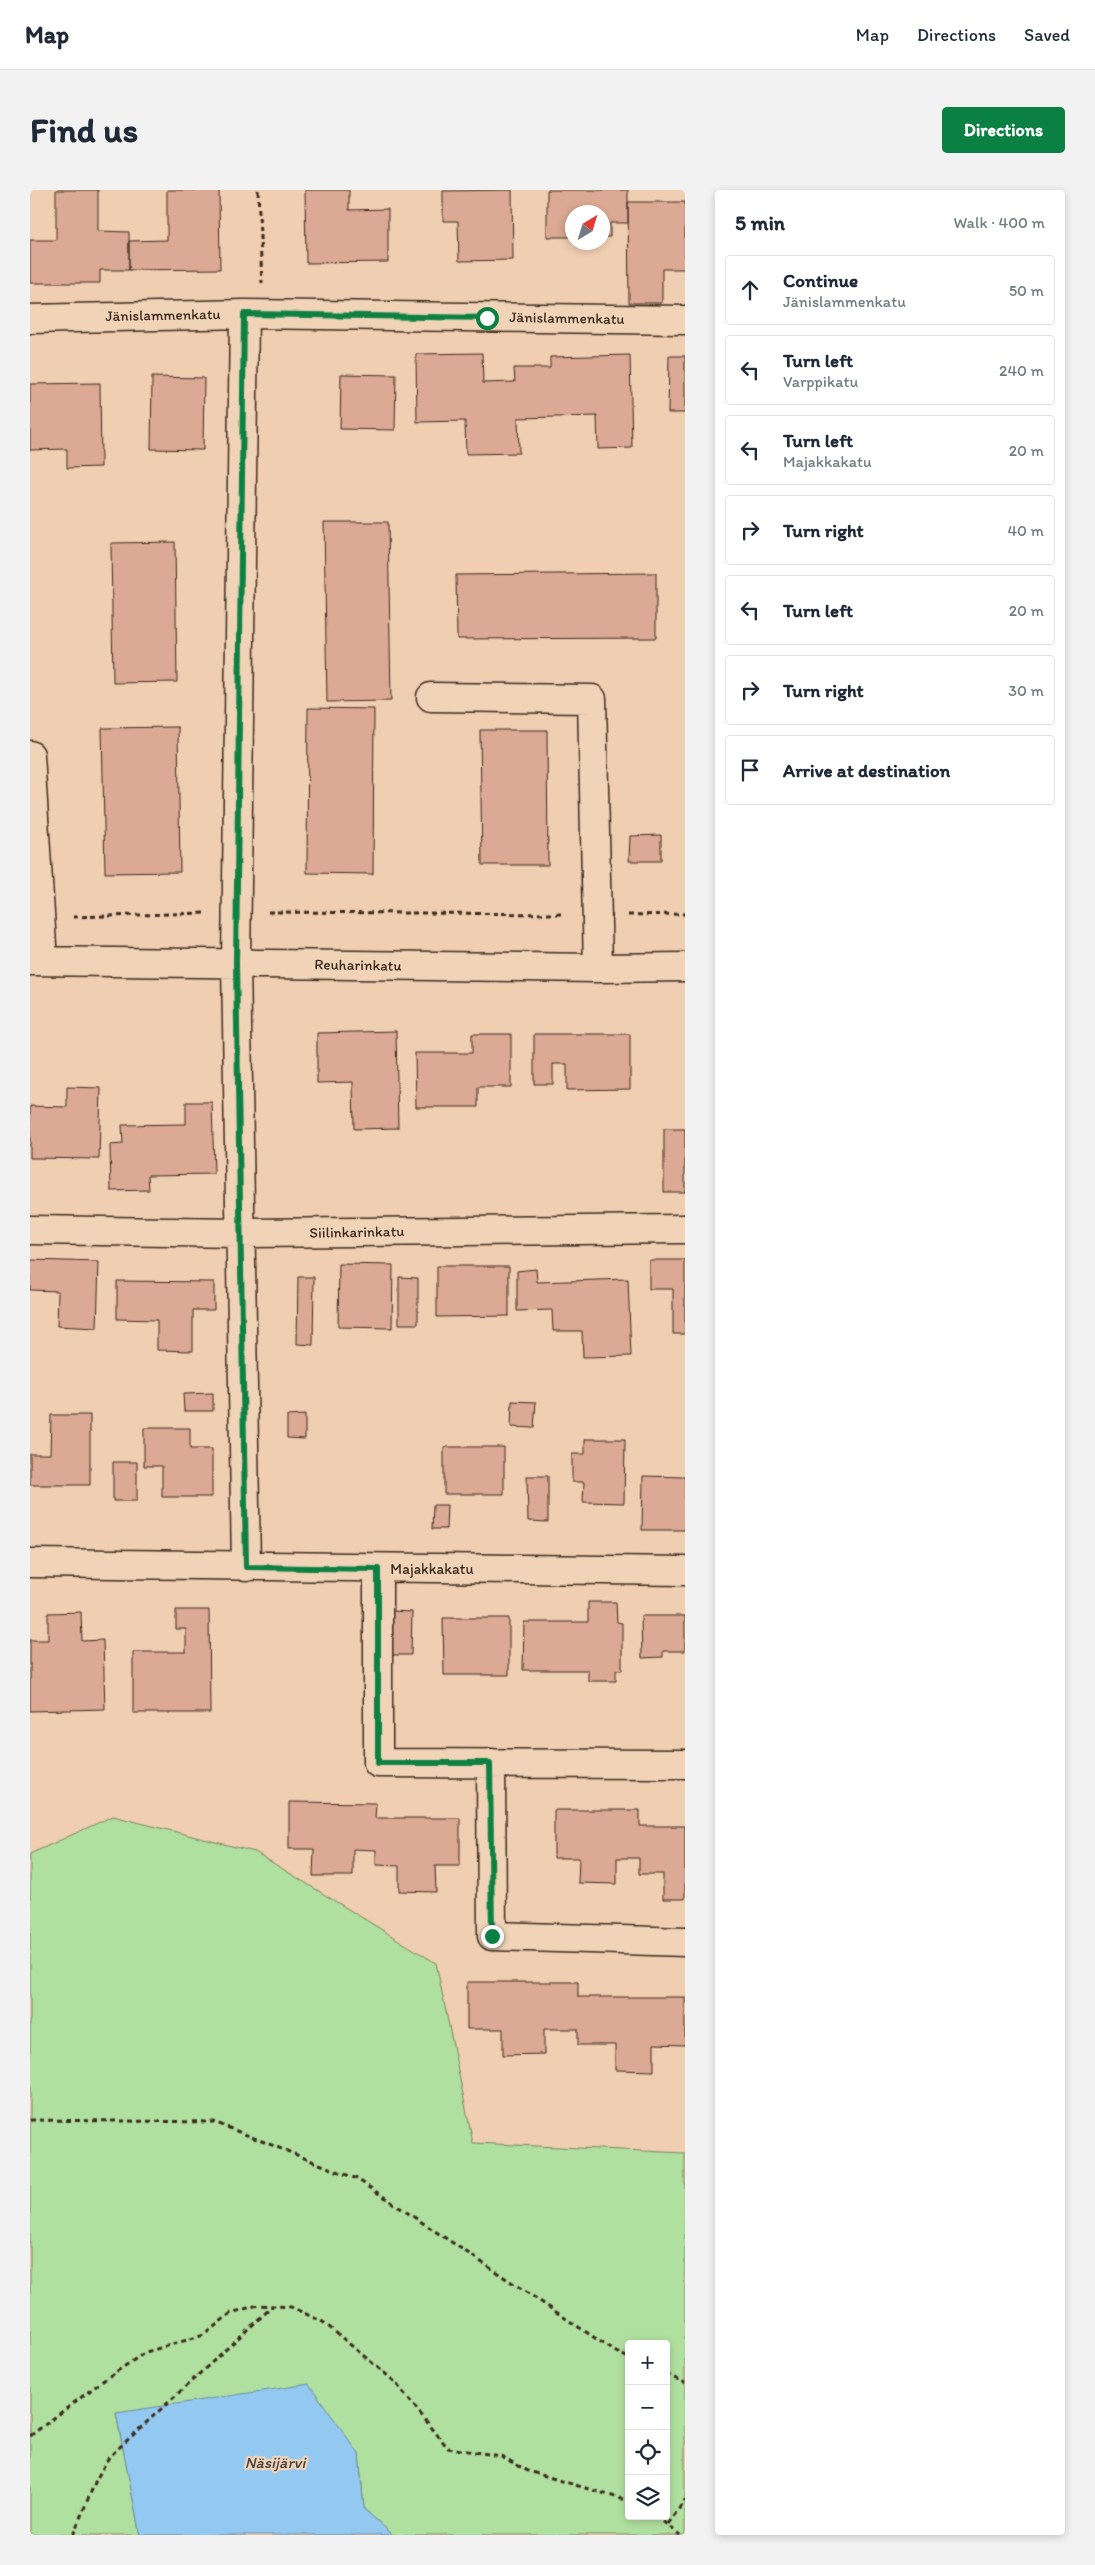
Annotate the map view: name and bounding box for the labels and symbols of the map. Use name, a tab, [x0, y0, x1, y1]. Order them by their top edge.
north arrow	[565, 205, 610, 250]
street label: Jänislammenkatu	[105, 305, 221, 325]
route start	[476, 307, 499, 330]
street label: Jänislammenkatu	[509, 308, 625, 328]
street label: Reuharinkatu	[314, 955, 402, 975]
street label: Siilinkarinkatu	[309, 1222, 405, 1242]
street label: Majakkakatu	[390, 1560, 474, 1578]
route end	[481, 1925, 504, 1948]
water label: Näsijärvi	[245, 2453, 307, 2472]

